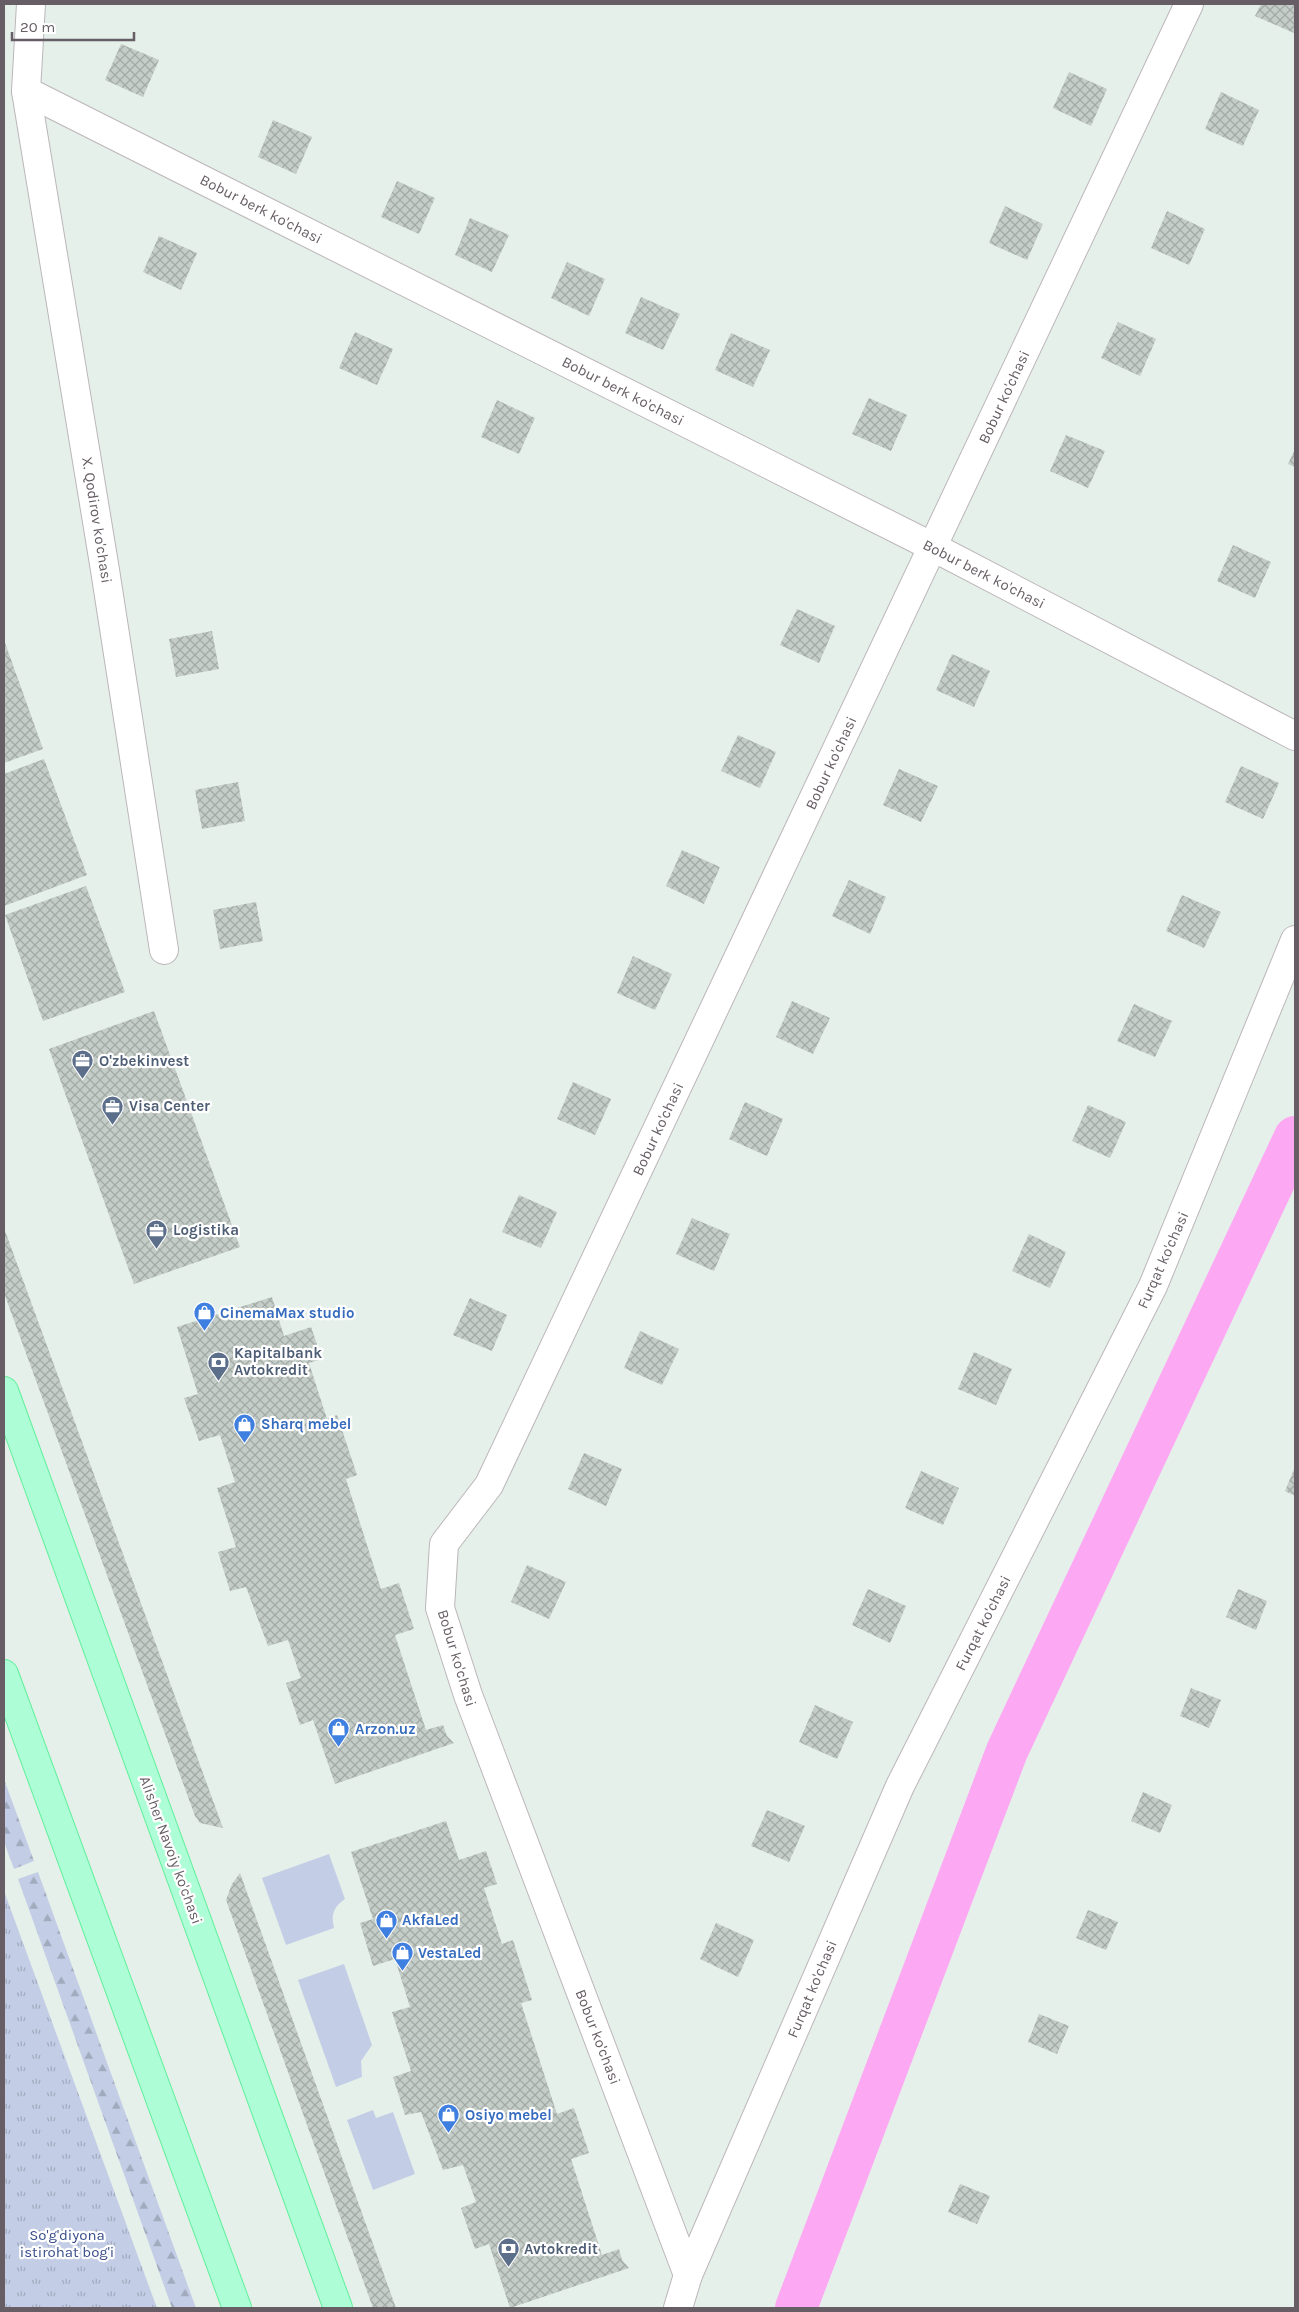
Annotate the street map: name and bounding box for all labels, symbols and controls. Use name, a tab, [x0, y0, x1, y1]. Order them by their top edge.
scale bar	[12, 10, 135, 42]
text: 20 m	[20, 18, 55, 36]
street label: Bobur berk ko'chasi	[197, 170, 325, 248]
street label: Bobur ko'chasi	[975, 348, 1033, 446]
street label: Bobur berk ko'chasi	[559, 352, 687, 430]
street label: X. Qodirov ko'chasi	[78, 455, 116, 585]
street label: Bobur berk ko'chasi	[920, 535, 1048, 613]
street label: Bobur ko'chasi	[802, 714, 860, 812]
office icon: O'zbekinvest	[71, 1049, 95, 1080]
place label: O'zbekinvest	[99, 1052, 189, 1070]
street label: Bobur ko'chasi	[629, 1080, 687, 1178]
office icon: Visa Center	[101, 1094, 125, 1125]
place label: Visa Center	[129, 1097, 210, 1115]
street label: Furqat ko'chasi	[1134, 1209, 1192, 1311]
office icon: Logistika	[145, 1218, 169, 1249]
place label: Logistika	[173, 1221, 239, 1239]
shop icon: CinemaMax studio	[192, 1301, 216, 1332]
place label: CinemaMax studio	[220, 1304, 355, 1322]
place label: Kapitalbank Avtokredit	[234, 1344, 322, 1379]
bank icon: Kapitalbank Avtokredit	[206, 1350, 230, 1381]
shop icon: Sharq mebel	[233, 1412, 257, 1443]
place label: Sharq mebel	[261, 1415, 351, 1433]
street label: Furqat ko'chasi	[951, 1572, 1015, 1674]
street label: Bobur ko'chasi	[434, 1607, 480, 1709]
shop icon: Arzon.uz	[327, 1717, 351, 1748]
place label: Arzon.uz	[355, 1720, 416, 1738]
street label: Alisher Navoiy ko'chasi	[136, 1774, 206, 1926]
shop icon: AkfaLed	[374, 1908, 398, 1939]
place label: AkfaLed	[402, 1911, 459, 1929]
street label: Furqat ko'chasi	[783, 1937, 841, 2041]
shop icon: VestaLed	[390, 1941, 414, 1972]
place label: VestaLed	[418, 1944, 482, 1962]
street label: Bobur ko'chasi	[572, 1987, 624, 2087]
shop icon: Osiyo mebel	[437, 2103, 461, 2134]
place label: Osiyo mebel	[465, 2106, 552, 2124]
park label: So'g'diyona istirohat bog'i	[20, 2226, 114, 2261]
bank icon: Avtokredit	[496, 2237, 520, 2268]
place label: Avtokredit	[524, 2240, 598, 2258]

